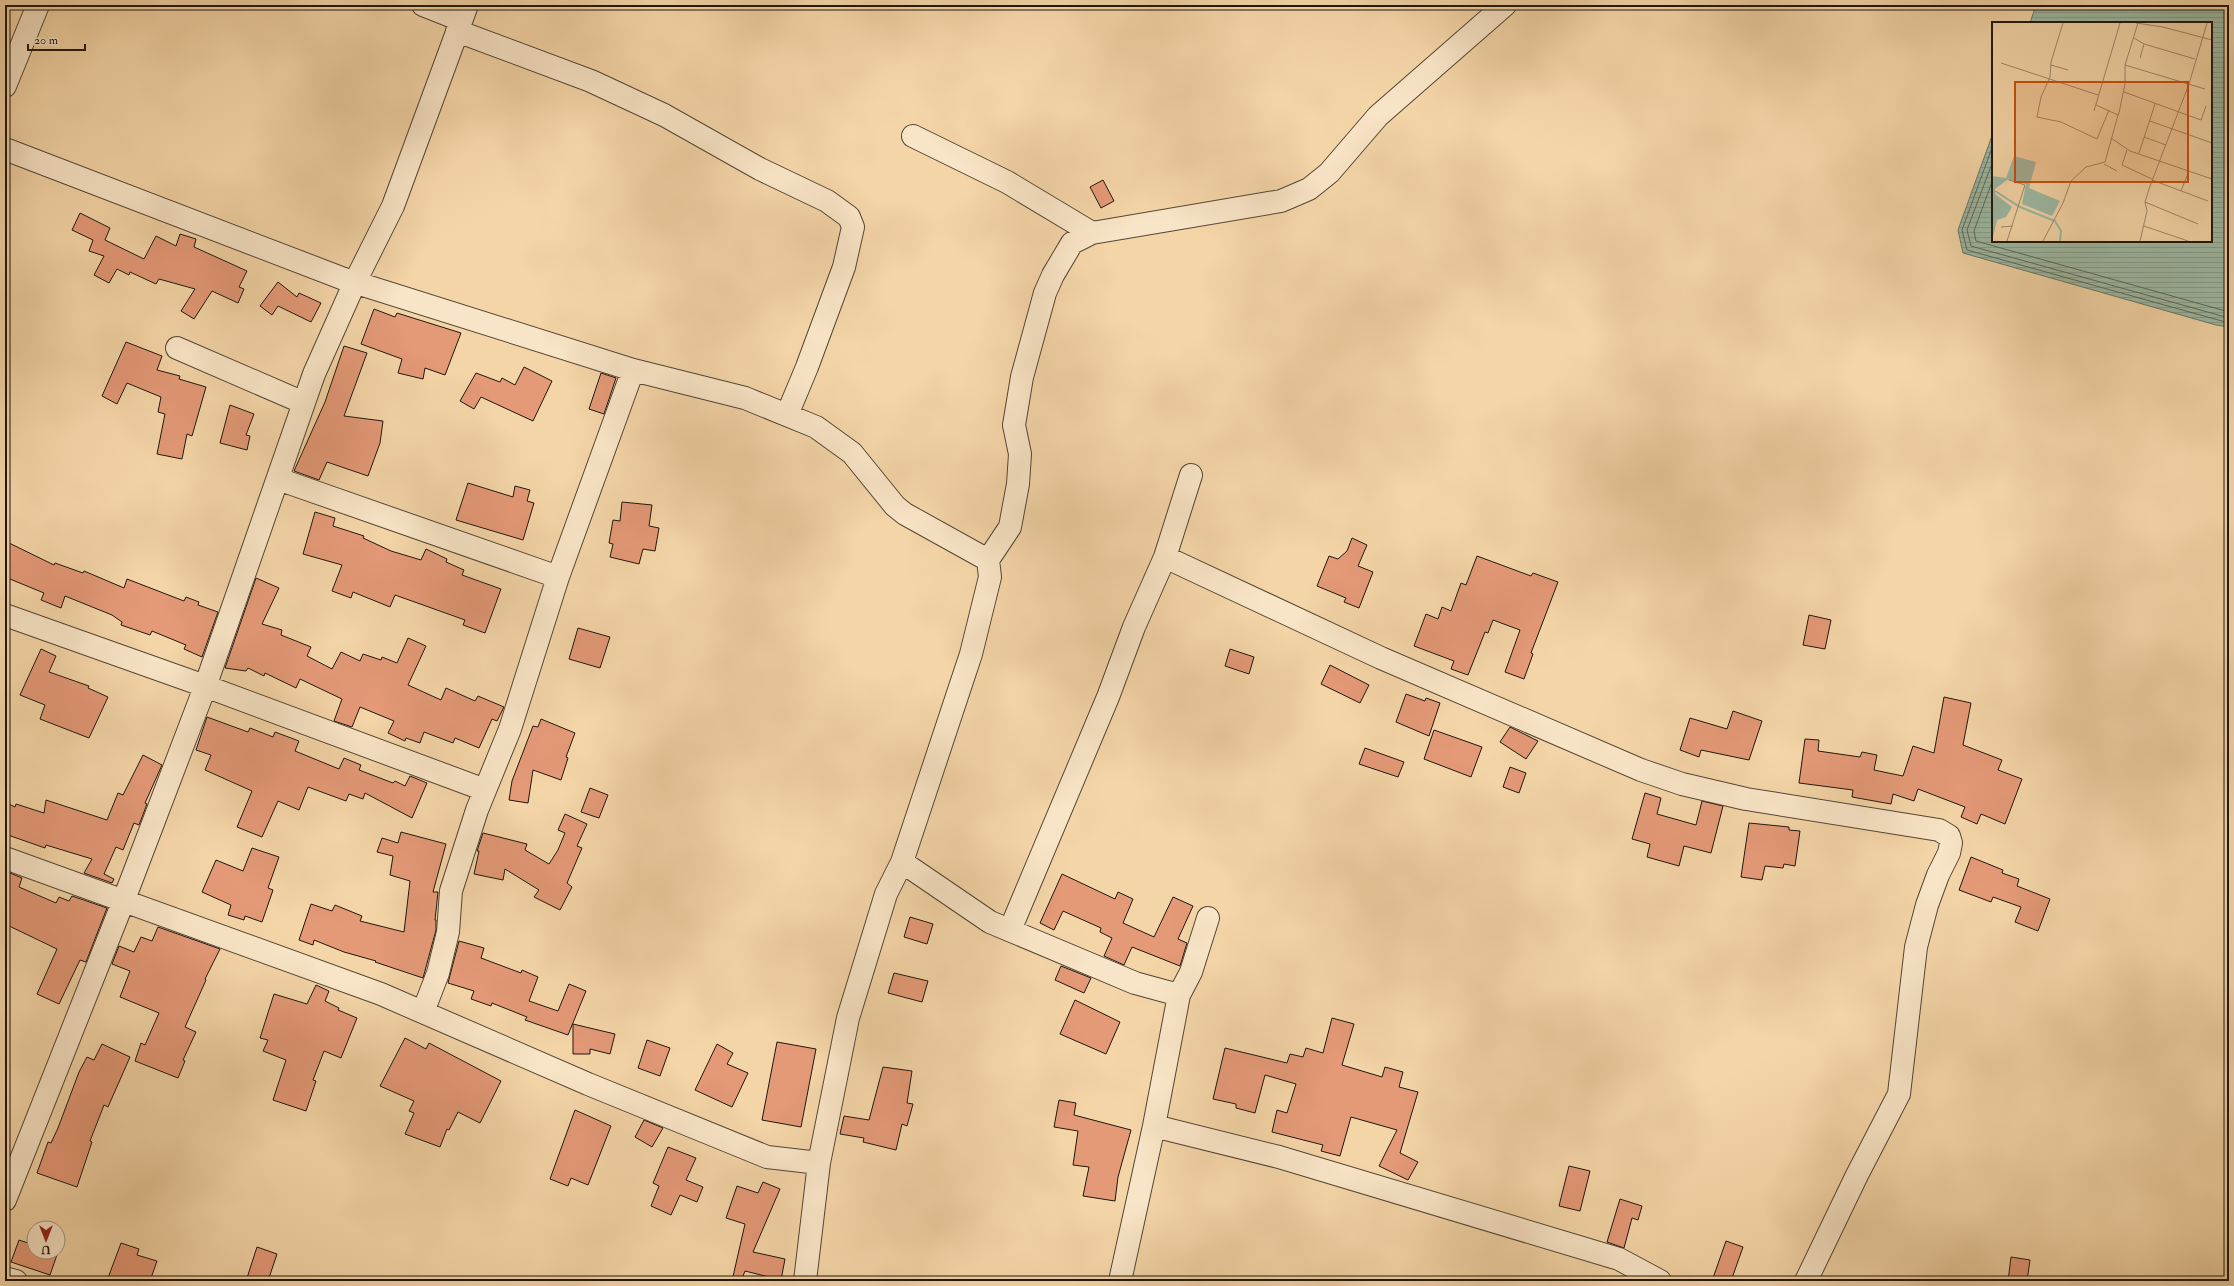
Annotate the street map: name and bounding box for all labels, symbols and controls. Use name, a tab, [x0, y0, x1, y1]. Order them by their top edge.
inset map	[1992, 22, 2212, 242]
scale bar	[28, 26, 85, 52]
text: 20 m	[34, 33, 59, 48]
north arrow	[26, 1220, 66, 1260]
text: U	[41, 1243, 51, 1256]

